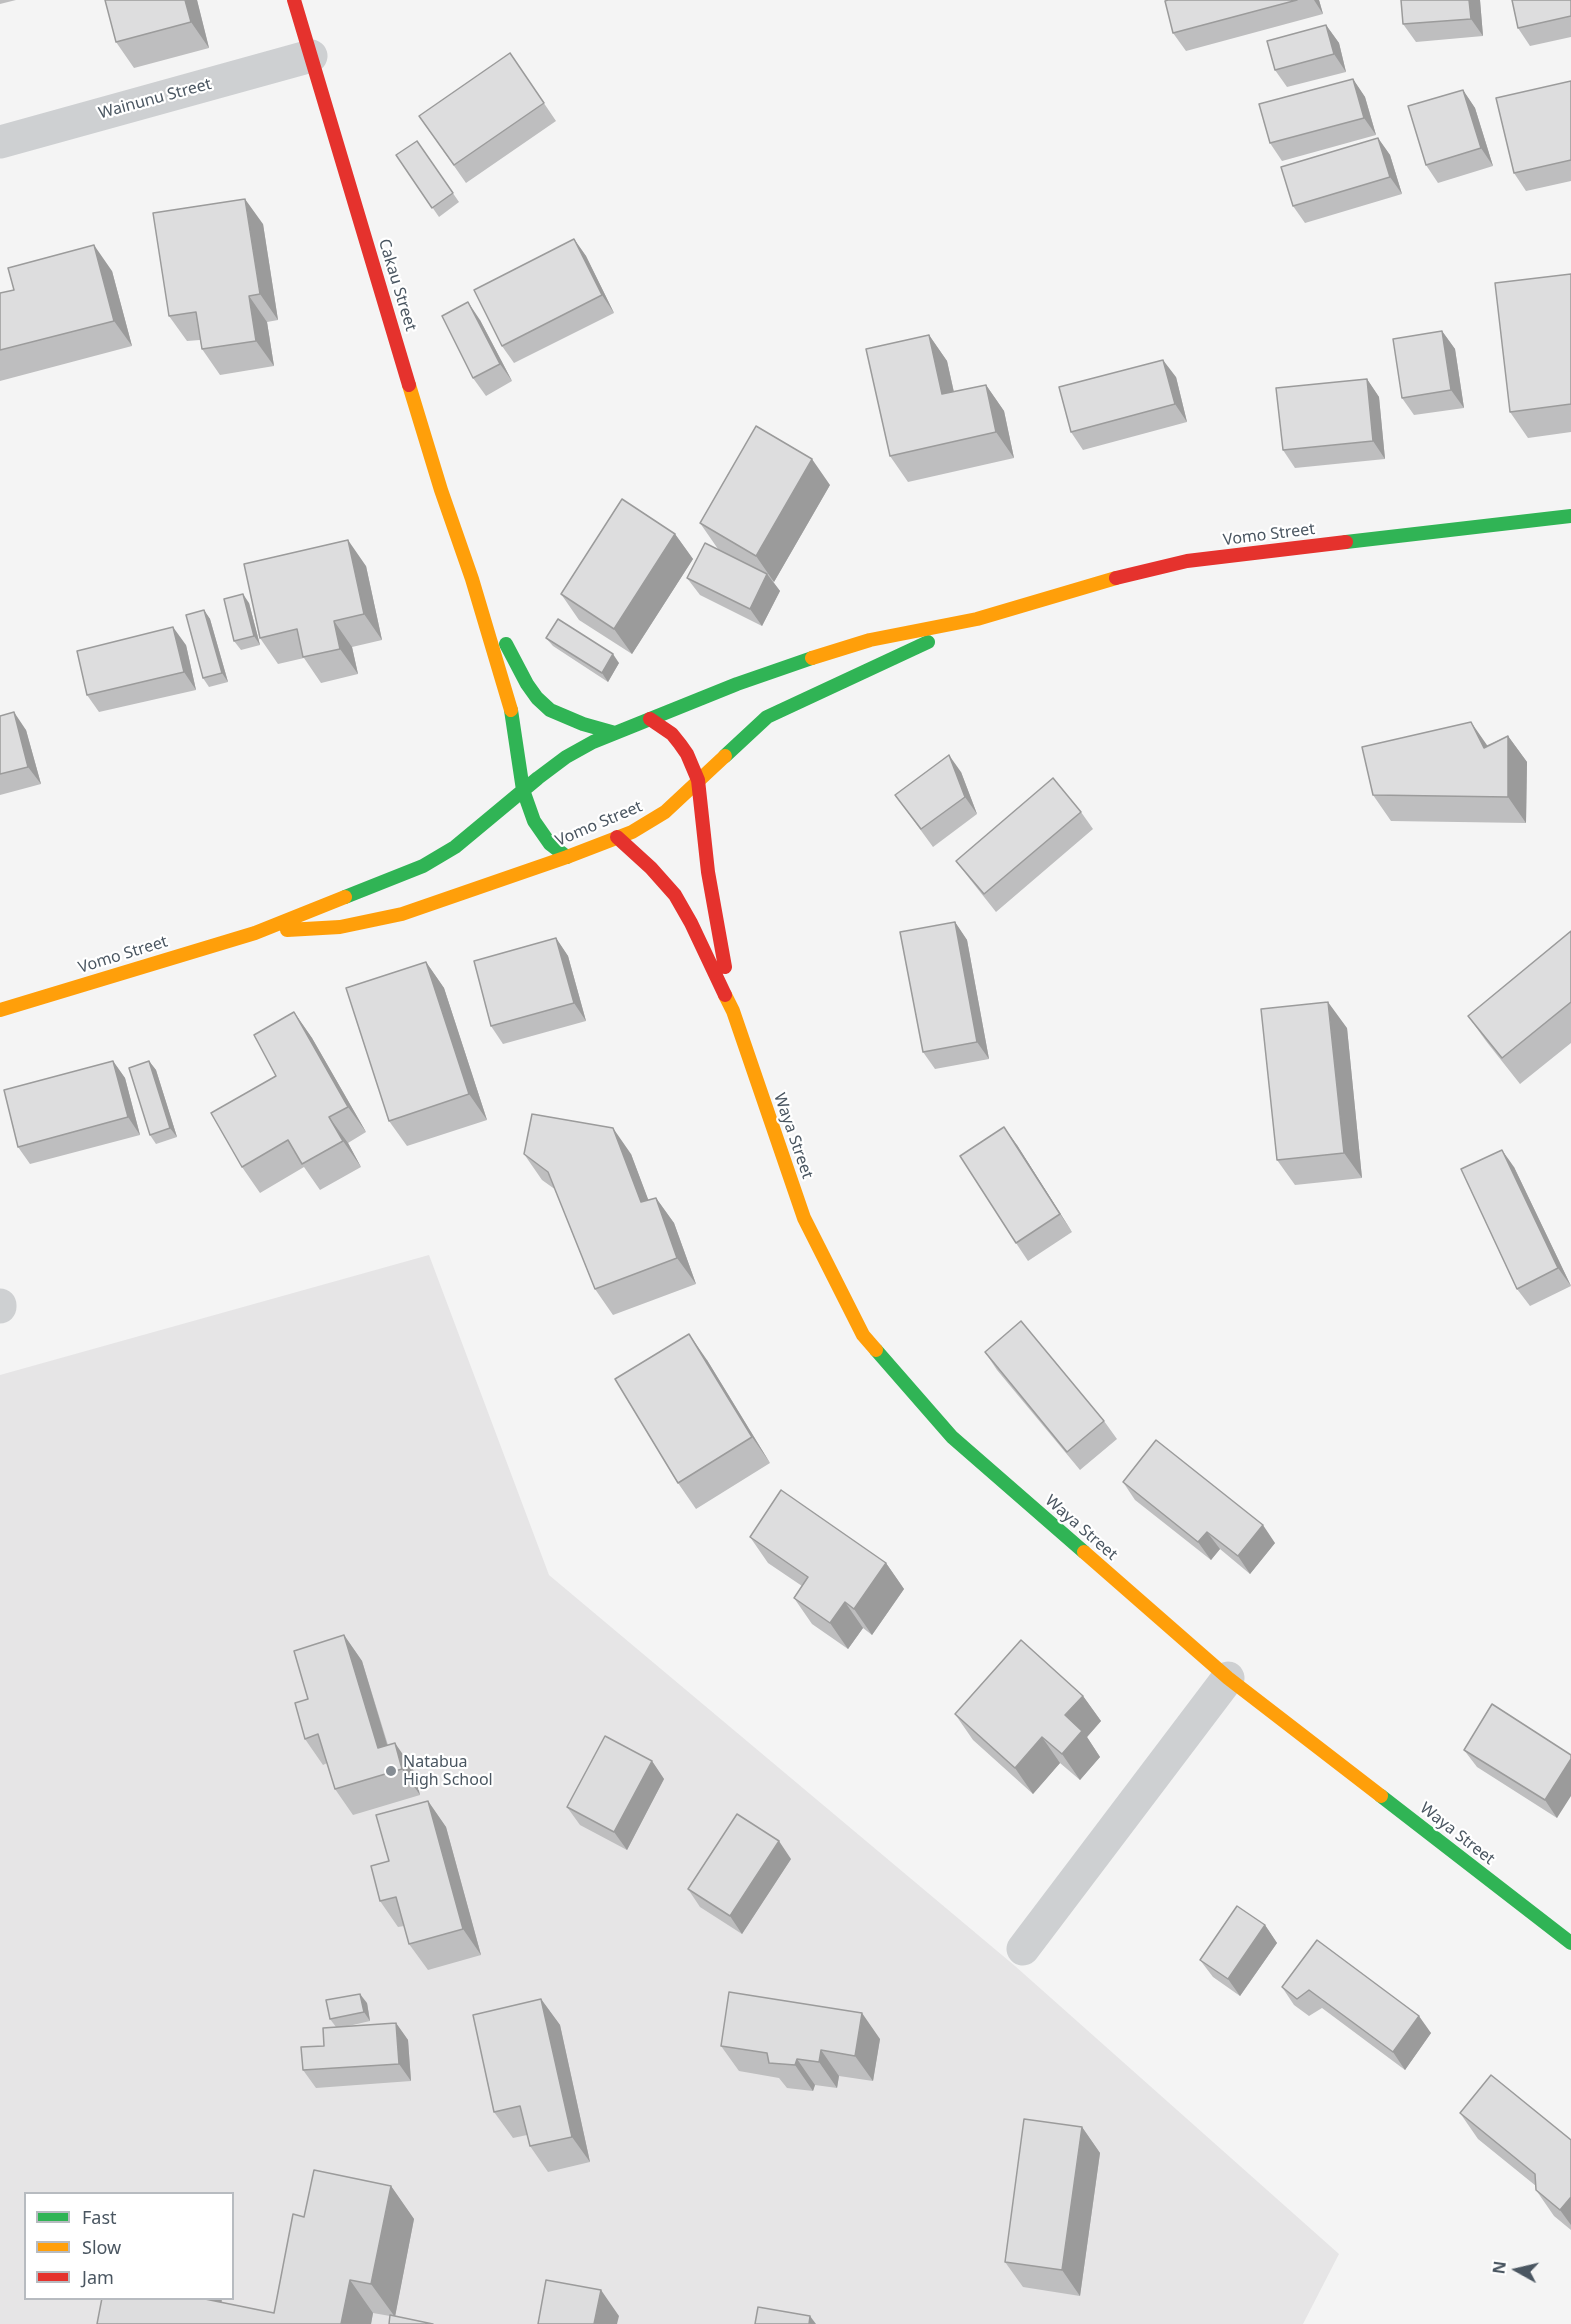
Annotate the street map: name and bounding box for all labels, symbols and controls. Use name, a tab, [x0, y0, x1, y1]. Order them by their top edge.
street label: Wainunu Street	[96, 75, 214, 123]
street label: Cakau Street	[374, 237, 420, 333]
street label: Vomo Street	[1222, 520, 1316, 550]
street label: Vomo Street	[553, 797, 645, 851]
street label: Vomo Street	[76, 932, 170, 978]
street label: Waya Street	[769, 1091, 817, 1181]
street label: Waya Street	[1041, 1491, 1121, 1565]
place label: Natabua High School	[403, 1752, 493, 1790]
marker: Natabua High School	[384, 1764, 398, 1778]
street label: Waya Street	[1416, 1799, 1498, 1869]
legend	[24, 2192, 234, 2300]
text: Fast	[82, 2205, 117, 2229]
text: Slow	[82, 2235, 121, 2259]
north arrow	[1487, 2240, 1547, 2300]
text: N	[1487, 2260, 1511, 2275]
text: Jam	[82, 2265, 114, 2289]

